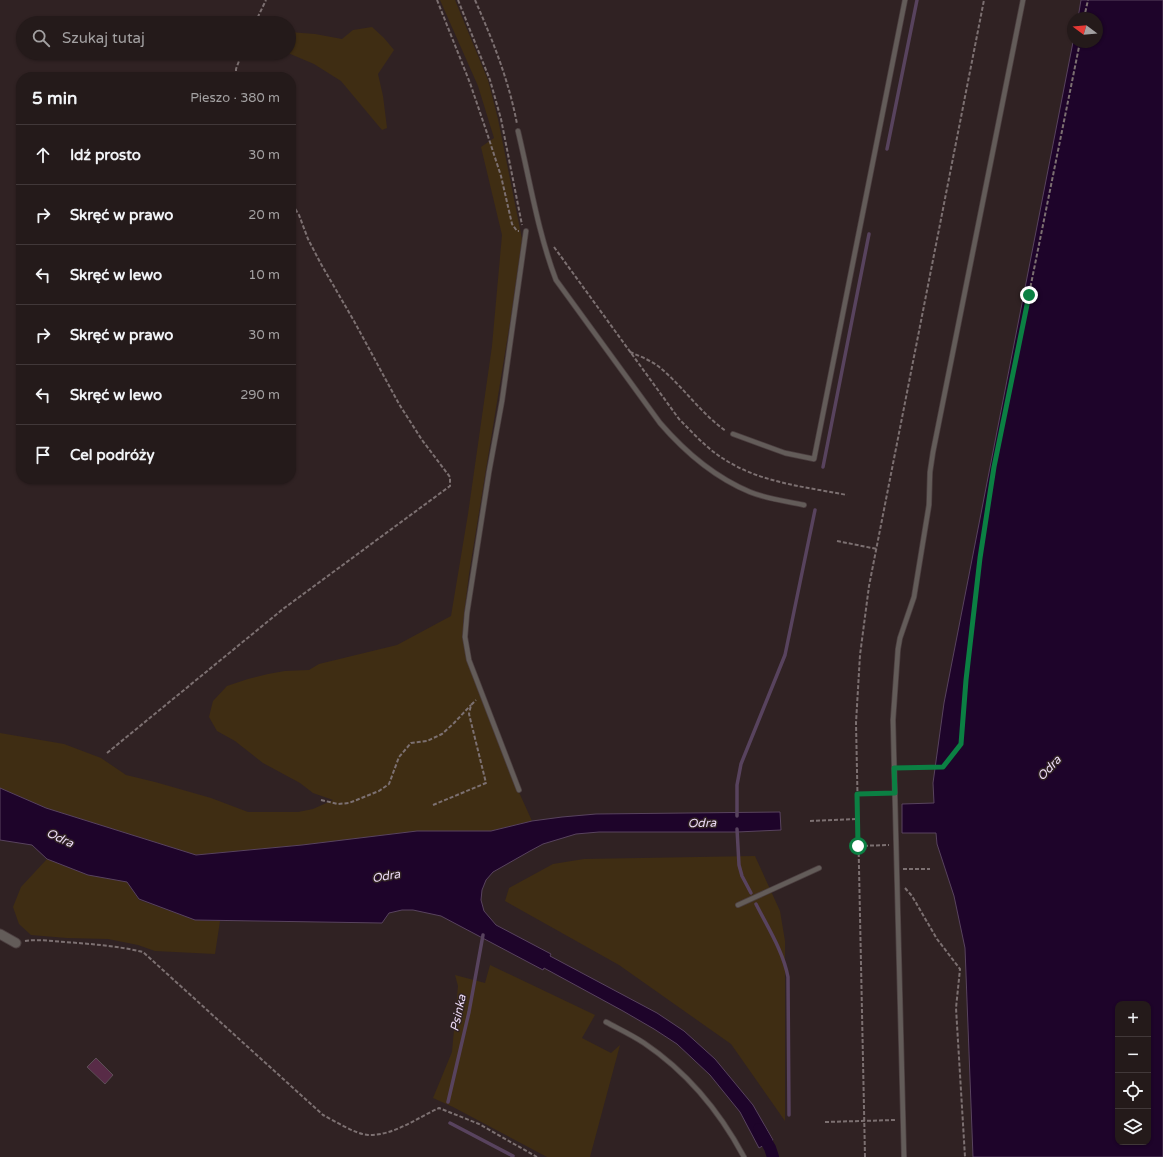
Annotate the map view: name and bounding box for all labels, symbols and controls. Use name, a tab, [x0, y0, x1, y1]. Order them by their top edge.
north arrow	[1067, 12, 1103, 48]
search box	[16, 16, 296, 60]
icon: search	[30, 27, 52, 49]
text: Szukaj tutaj	[62, 29, 145, 47]
text: 5 min	[32, 88, 77, 109]
text: Pieszo · 380 m	[190, 90, 280, 106]
icon: ahead	[32, 144, 54, 166]
text: Idź prosto	[70, 146, 141, 164]
text: 30 m	[248, 147, 280, 163]
icon: right	[32, 204, 54, 226]
text: Skręć w prawo	[70, 206, 173, 224]
text: 20 m	[248, 207, 280, 223]
icon: left	[32, 264, 54, 286]
text: Skręć w lewo	[70, 266, 162, 284]
text: 10 m	[248, 267, 280, 283]
route end	[1020, 286, 1038, 304]
icon: right	[32, 324, 54, 346]
text: Skręć w prawo	[70, 326, 173, 344]
text: 30 m	[248, 327, 280, 343]
icon: left	[32, 384, 54, 406]
text: Skręć w lewo	[70, 386, 162, 404]
text: 290 m	[240, 387, 280, 403]
icon: arrive	[32, 444, 54, 466]
text: Cel podróży	[70, 446, 155, 464]
water label: Odra	[1034, 753, 1064, 783]
water label: Odra	[688, 816, 717, 830]
water label: Odra	[44, 826, 76, 850]
route start	[849, 837, 867, 855]
water label: Odra	[371, 867, 401, 885]
water label: Psinka	[447, 993, 469, 1033]
map controls	[1115, 1001, 1151, 1145]
button: +	[1115, 1001, 1151, 1037]
button: −	[1115, 1037, 1151, 1073]
button: locate	[1115, 1073, 1151, 1109]
button: layers	[1115, 1109, 1151, 1145]

